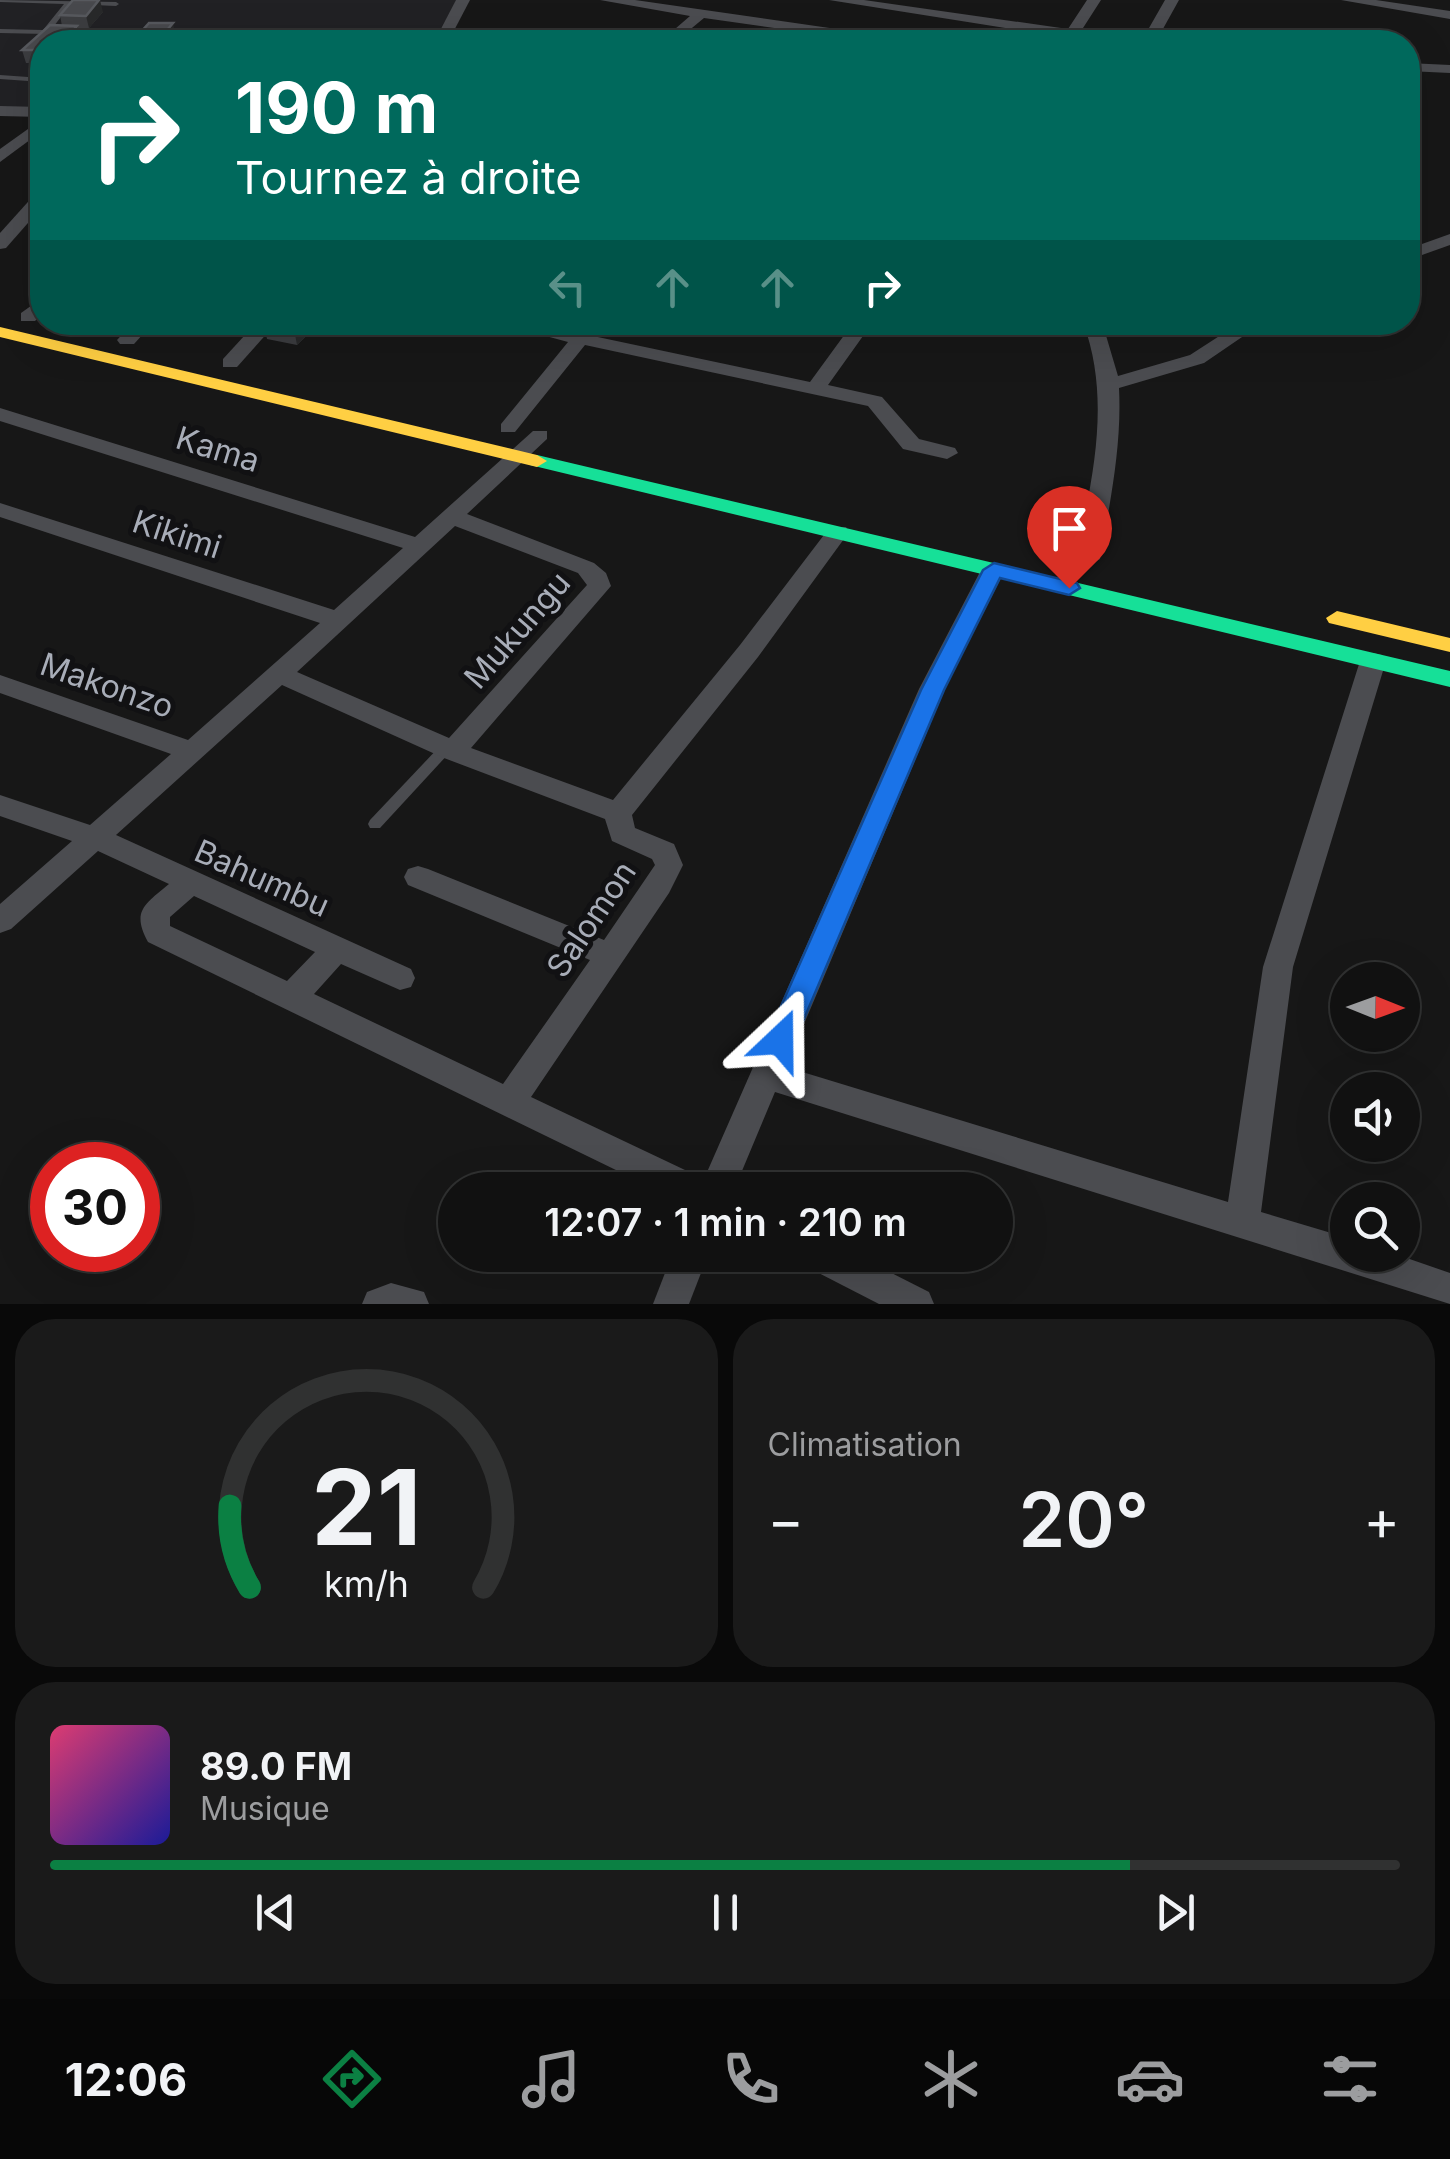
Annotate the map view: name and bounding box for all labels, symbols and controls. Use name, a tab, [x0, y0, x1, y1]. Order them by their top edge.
text: 190 m	[235, 65, 438, 150]
icon: right	[70, 70, 200, 200]
text: Tournez à droite	[235, 150, 582, 205]
icon: left	[540, 260, 595, 315]
icon: ahead	[645, 260, 700, 315]
icon: ahead	[750, 260, 805, 315]
icon: right	[855, 260, 910, 315]
street label: Kama	[171, 418, 265, 480]
pin	[1027, 486, 1112, 589]
street label: Kikimi	[128, 501, 226, 567]
icon: arrive	[1042, 501, 1097, 556]
street label: Mukungu	[456, 564, 578, 696]
street label: Makonzo	[35, 644, 179, 726]
street label: Bahumbu	[189, 831, 335, 925]
street label: Salomon	[538, 854, 644, 984]
north arrow	[1330, 962, 1420, 1052]
map controls	[1330, 962, 1420, 1272]
position arrow	[728, 988, 832, 1092]
button: sound	[1330, 1072, 1420, 1162]
speed limit sign: 30	[30, 1142, 160, 1272]
button: search	[1330, 1182, 1420, 1272]
text: 12:07 · 1 min · 210 m	[544, 1199, 907, 1245]
text: Climatisation	[768, 1425, 962, 1464]
text: 21	[311, 1444, 421, 1570]
text: 20°	[1018, 1474, 1149, 1565]
text: −	[768, 1487, 804, 1553]
text: +	[1364, 1487, 1400, 1553]
text: km/h	[324, 1562, 409, 1606]
text: 89.0 FM	[200, 1743, 352, 1789]
text: Musique	[200, 1789, 330, 1828]
icon: previous	[248, 1885, 303, 1940]
icon: pause	[698, 1885, 753, 1940]
icon: next	[1148, 1885, 1203, 1940]
icon: directions	[317, 2044, 387, 2114]
icon: music	[516, 2044, 586, 2114]
icon: phone	[716, 2044, 786, 2114]
icon: climate	[916, 2044, 986, 2114]
icon: car	[1115, 2044, 1185, 2114]
icon: filters	[1315, 2044, 1385, 2114]
text: 12:06	[65, 2052, 187, 2107]

